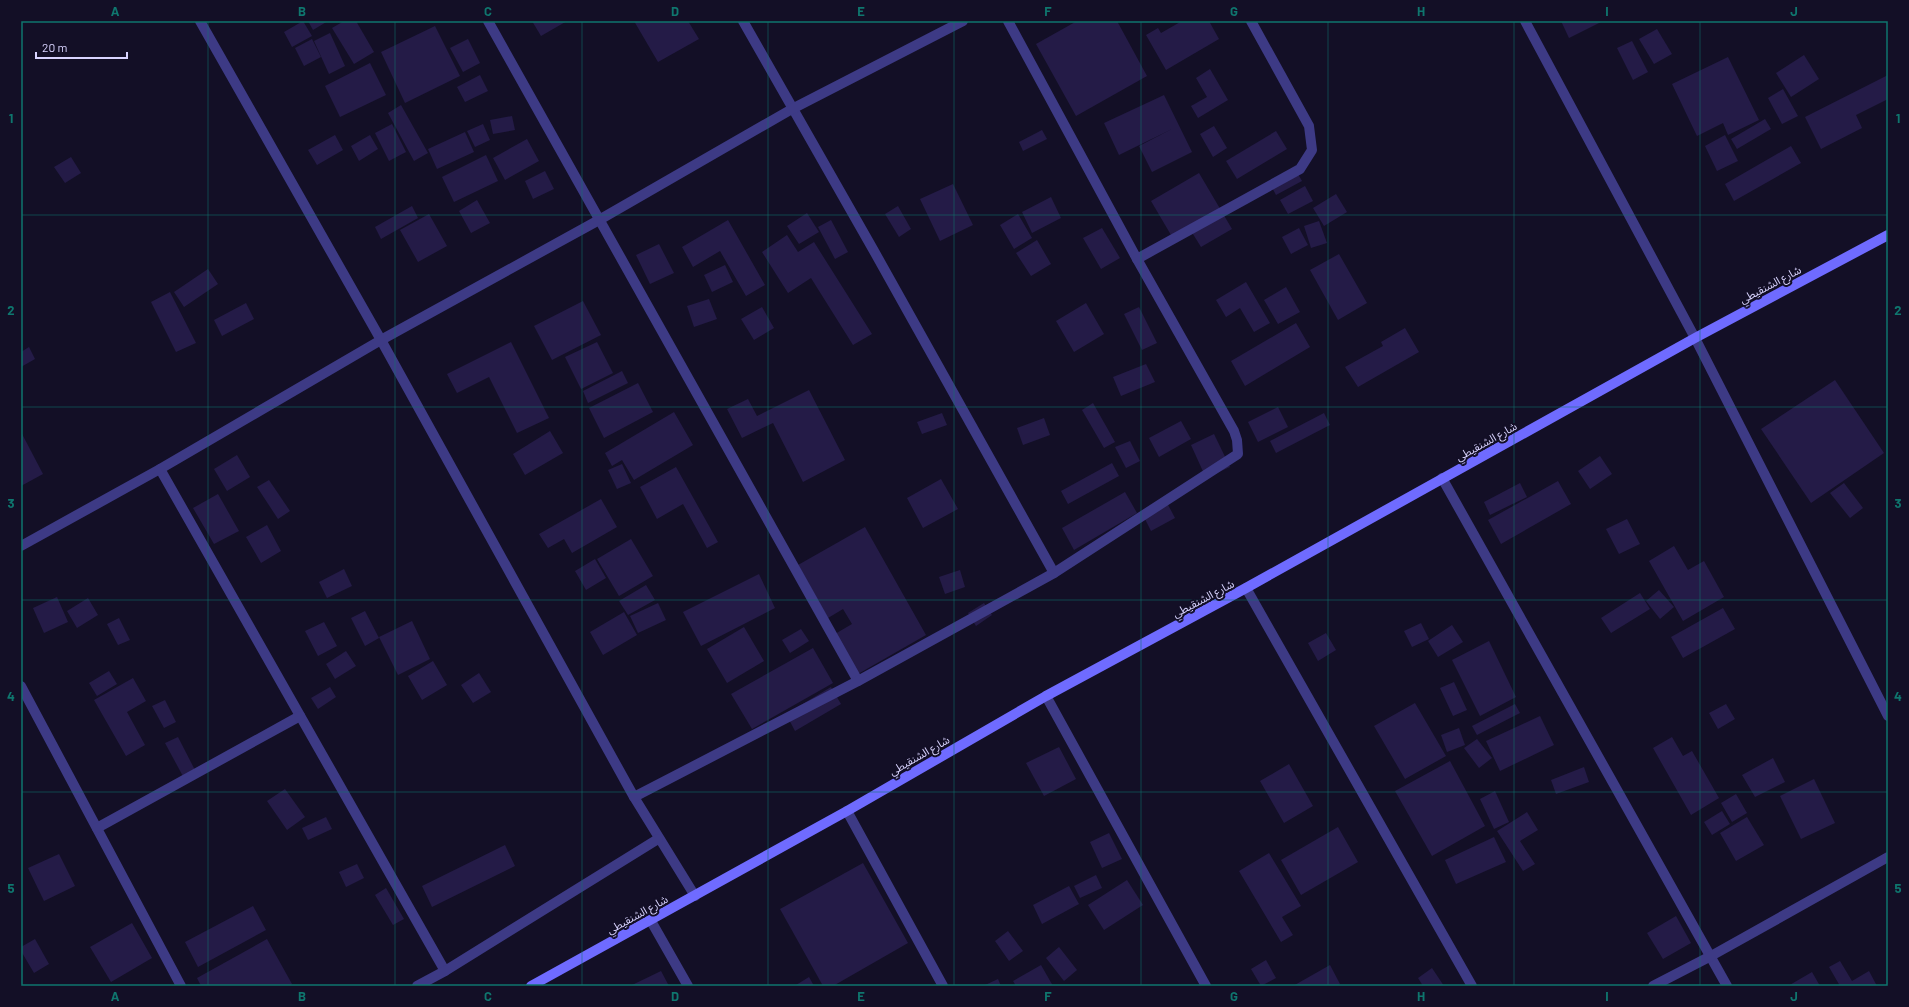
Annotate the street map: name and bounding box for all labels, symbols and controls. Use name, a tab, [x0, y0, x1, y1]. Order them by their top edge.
text: A	[111, 3, 120, 19]
text: B	[298, 3, 306, 19]
text: C	[484, 3, 492, 19]
text: D	[671, 3, 679, 19]
text: E	[857, 3, 865, 19]
text: F	[1044, 3, 1052, 19]
text: G	[1230, 3, 1238, 19]
text: H	[1417, 3, 1425, 19]
text: I	[1605, 3, 1609, 19]
text: J	[1790, 3, 1798, 19]
scale bar	[36, 34, 127, 60]
text: 20 m	[42, 40, 68, 54]
text: 1	[9, 110, 13, 126]
text: 1	[1896, 110, 1900, 126]
street label: شارع الشنقيطي	[1737, 262, 1805, 309]
text: 2	[7, 302, 15, 318]
text: 2	[1894, 302, 1902, 318]
street label: شارع الشنقيطي	[1453, 419, 1521, 466]
text: 3	[7, 495, 15, 511]
text: 3	[1894, 495, 1902, 511]
street label: شارع الشنقيطي	[1170, 576, 1238, 623]
text: 4	[7, 688, 15, 704]
text: 4	[1894, 688, 1902, 704]
street label: شارع الشنقيطي	[886, 732, 954, 781]
text: 5	[7, 880, 15, 896]
text: 5	[1894, 880, 1902, 896]
street label: شارع الشنقيطي	[604, 892, 672, 939]
text: A	[111, 988, 120, 1004]
text: B	[298, 988, 306, 1004]
text: C	[484, 988, 492, 1004]
text: D	[671, 988, 679, 1004]
text: E	[857, 988, 865, 1004]
text: F	[1044, 988, 1052, 1004]
text: G	[1230, 988, 1238, 1004]
text: H	[1417, 988, 1425, 1004]
text: I	[1605, 988, 1609, 1004]
text: J	[1790, 988, 1798, 1004]

